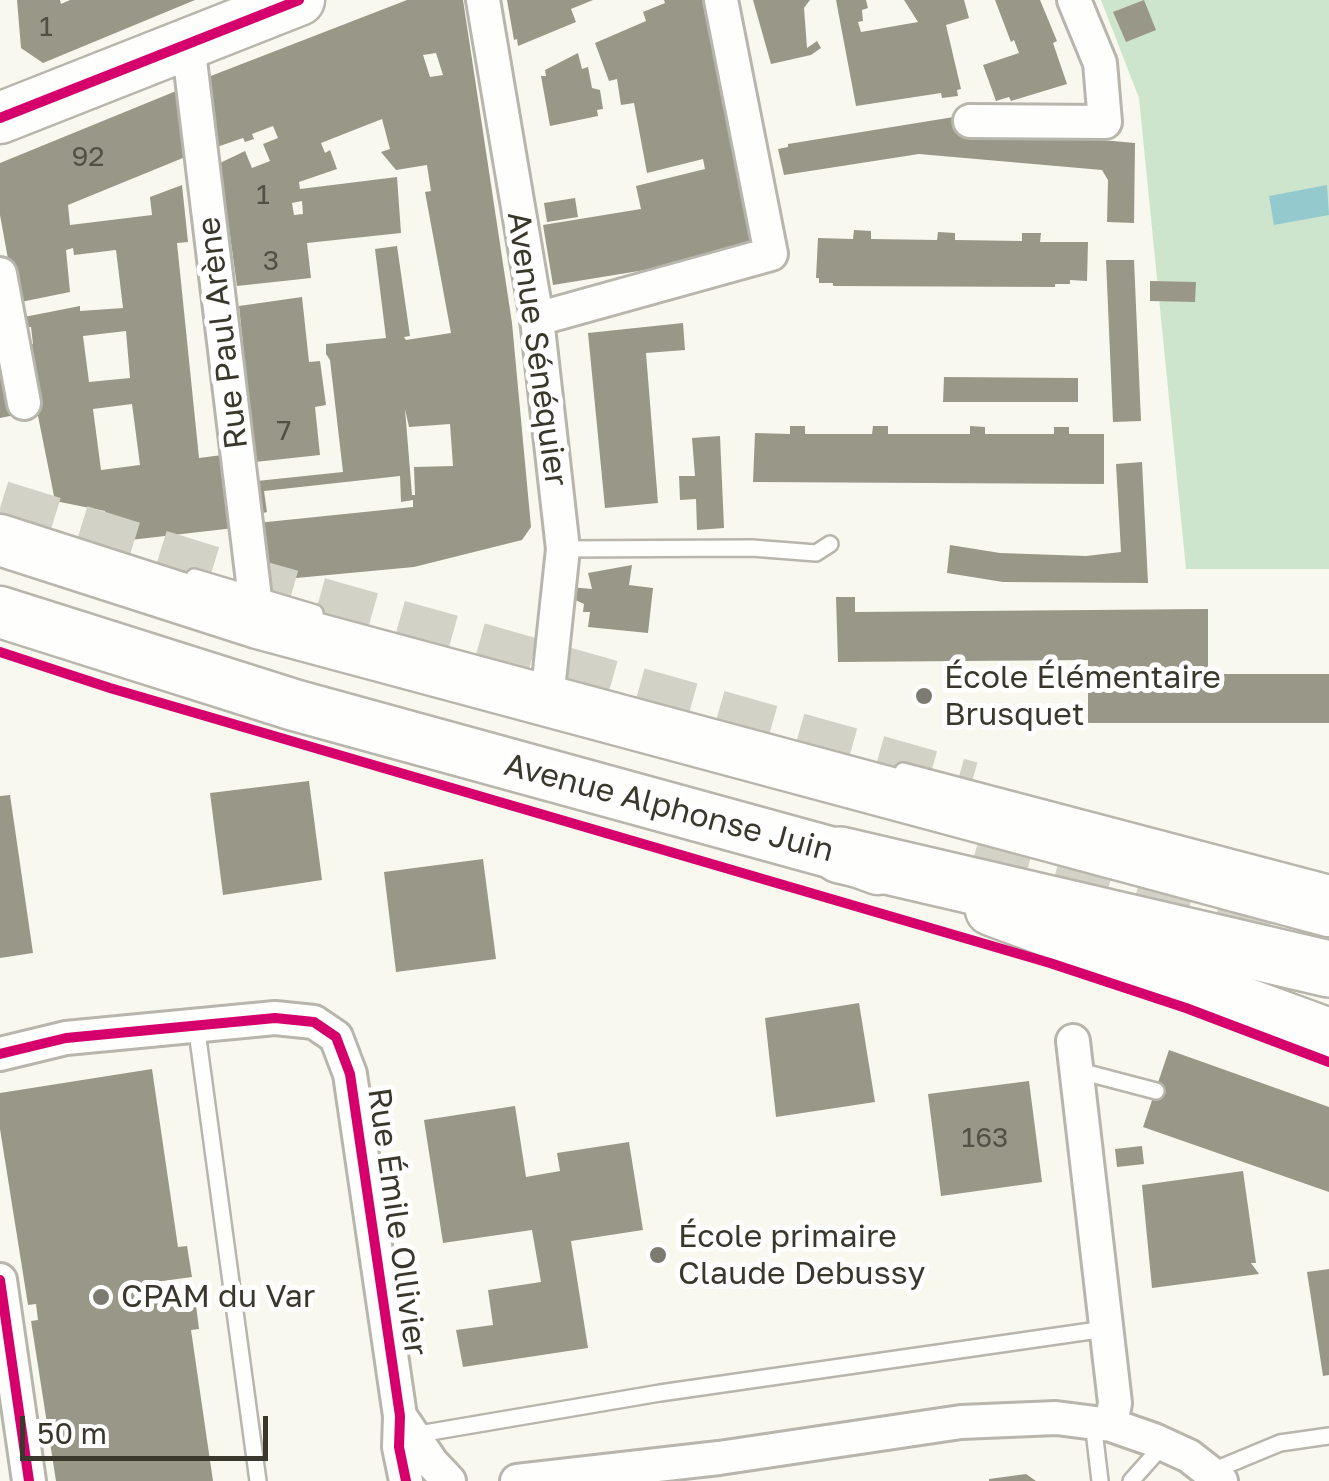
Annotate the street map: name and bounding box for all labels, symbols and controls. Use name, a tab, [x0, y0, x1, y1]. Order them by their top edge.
house number: 1	[39, 10, 53, 44]
house number: 92	[71, 140, 105, 174]
house number: 1	[256, 178, 270, 212]
street label: Avenue Sénéquier	[499, 209, 575, 489]
street label: Rue Paul Arène	[190, 215, 256, 451]
house number: 3	[263, 244, 279, 278]
house number: 7	[277, 414, 291, 448]
place label: École Élémentaire Brusquet	[944, 659, 1221, 734]
marker: École Élémentaire Brusquet	[913, 685, 935, 707]
street label: Avenue Alphonse Juin	[500, 746, 838, 870]
street label: Rue Émile Ollivier	[359, 1086, 435, 1358]
house number: 163	[962, 1121, 1008, 1155]
place label: École primaire Claude Debussy	[678, 1218, 926, 1293]
marker: École primaire Claude Debussy	[647, 1244, 669, 1266]
place label: CPAM du Var	[121, 1278, 315, 1316]
marker: CPAM du Var	[90, 1286, 112, 1308]
scale bar	[25, 1396, 272, 1458]
text: 50 m	[37, 1415, 107, 1451]

